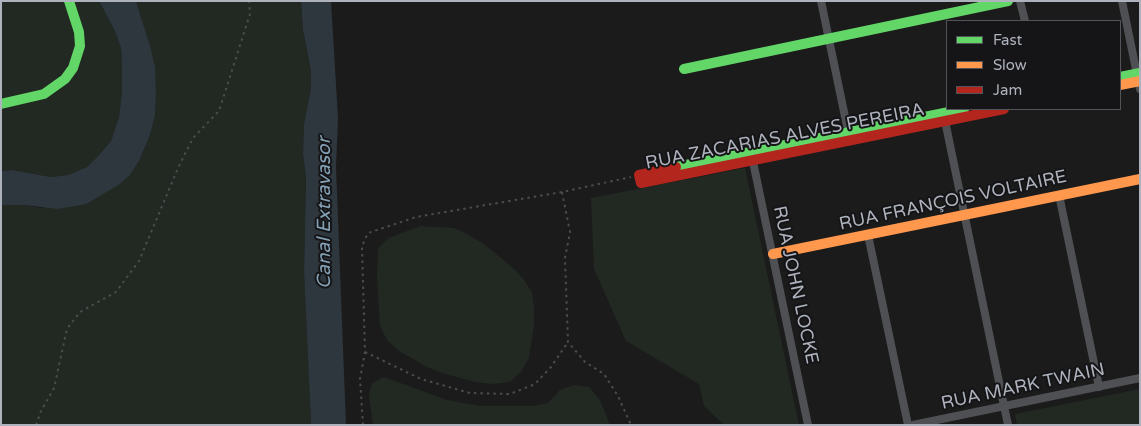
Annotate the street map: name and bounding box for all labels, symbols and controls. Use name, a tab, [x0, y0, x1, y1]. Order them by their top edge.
legend	[946, 20, 1121, 110]
text: Fast	[993, 31, 1022, 49]
text: Slow	[993, 56, 1027, 74]
text: Jam	[993, 81, 1022, 99]
street label: RUA ZACARIAS ALVES PEREIRA	[644, 99, 926, 175]
water label: Canal Extravasor	[314, 137, 336, 289]
street label: RUA FRANÇOIS VOLTAIRE	[837, 166, 1069, 236]
street label: RUA JOHN LOCKE	[768, 204, 822, 366]
street label: RUA MARK TWAIN	[939, 359, 1107, 415]

